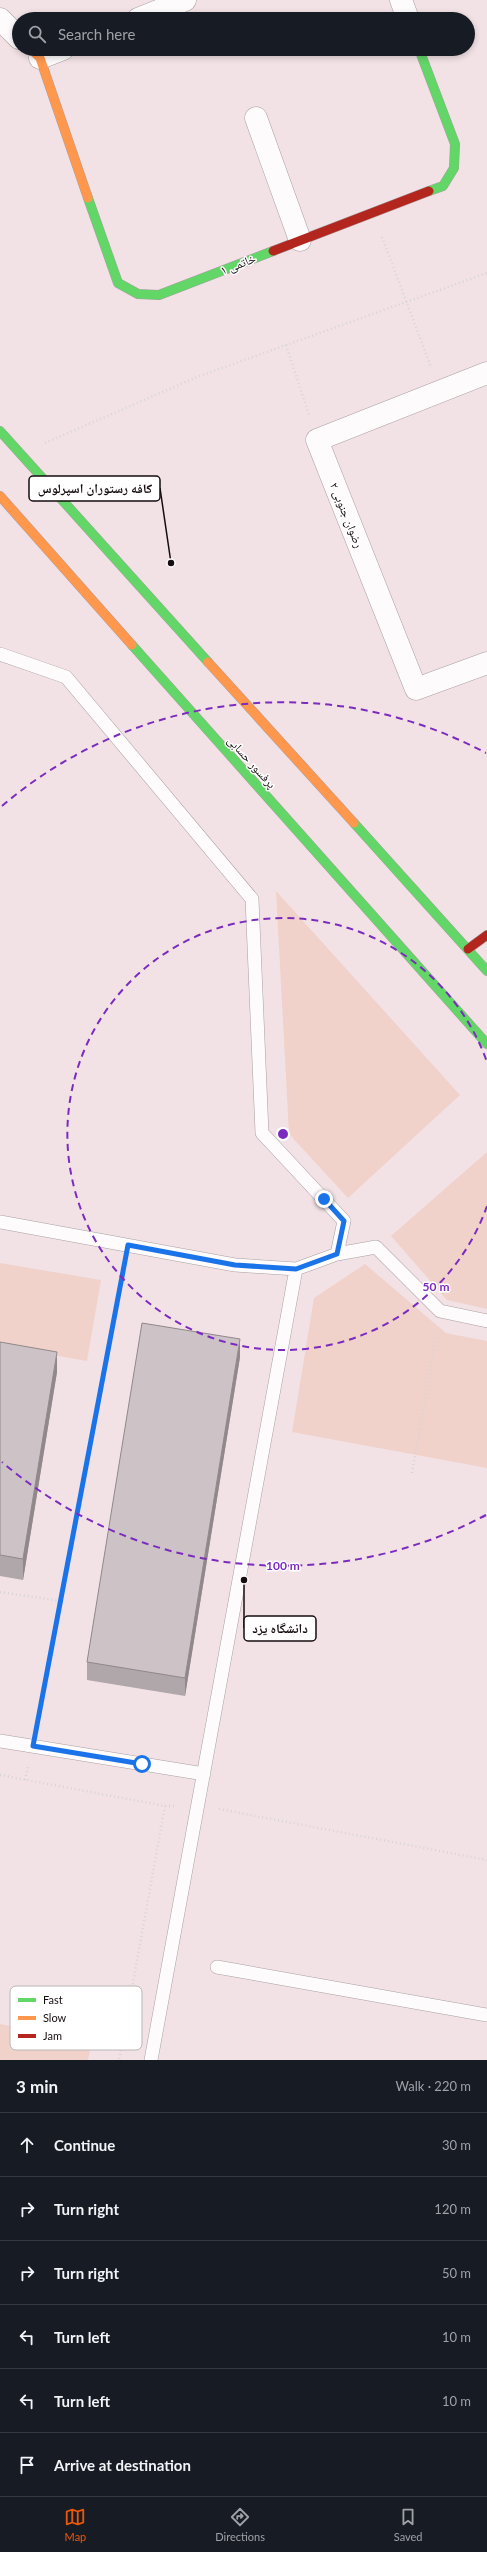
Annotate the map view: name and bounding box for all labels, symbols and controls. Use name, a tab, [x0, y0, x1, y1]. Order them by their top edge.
search box	[12, 12, 475, 56]
icon: search	[26, 23, 48, 45]
text: Search here	[58, 25, 135, 43]
street label: خاتمی ۱	[218, 250, 258, 278]
callout: کافه رستوران اسپرلوس	[29, 476, 160, 501]
text: کافه رستوران اسپرلوس	[38, 480, 152, 497]
street label: رضوان جنوبی ۲	[327, 480, 367, 550]
street label: پرفسور حسابی	[224, 733, 280, 792]
centre of rings	[276, 1127, 290, 1141]
route end	[315, 1190, 333, 1208]
text: 50 m	[423, 1279, 449, 1294]
text: 100 m	[266, 1558, 300, 1573]
callout: دانشگاه یزد	[244, 1616, 316, 1641]
text: دانشگاه یزد	[252, 1620, 308, 1636]
route start	[133, 1755, 151, 1773]
legend	[10, 1986, 142, 2050]
text: Fast	[43, 1993, 63, 2006]
text: Slow	[43, 2011, 67, 2024]
text: Jam	[43, 2029, 62, 2042]
text: 3 min	[16, 2076, 58, 2097]
text: Walk · 220 m	[395, 2078, 471, 2094]
icon: ahead	[16, 2134, 38, 2156]
text: Continue	[54, 2136, 115, 2154]
text: 30 m	[442, 2137, 471, 2153]
icon: right	[16, 2198, 38, 2220]
text: Turn right	[54, 2200, 119, 2218]
text: 120 m	[434, 2201, 471, 2217]
icon: right	[16, 2262, 38, 2284]
text: Turn right	[54, 2264, 119, 2282]
text: 50 m	[442, 2265, 471, 2281]
icon: left	[16, 2326, 38, 2348]
text: Turn left	[54, 2328, 110, 2346]
text: 10 m	[442, 2329, 471, 2345]
icon: left	[16, 2390, 38, 2412]
text: Turn left	[54, 2392, 110, 2410]
text: 10 m	[442, 2393, 471, 2409]
icon: arrive	[16, 2454, 38, 2476]
text: Arrive at destination	[54, 2456, 191, 2474]
tab: Map	[64, 2506, 86, 2543]
tab: Directions	[215, 2506, 265, 2543]
tab: Saved	[394, 2506, 423, 2543]

